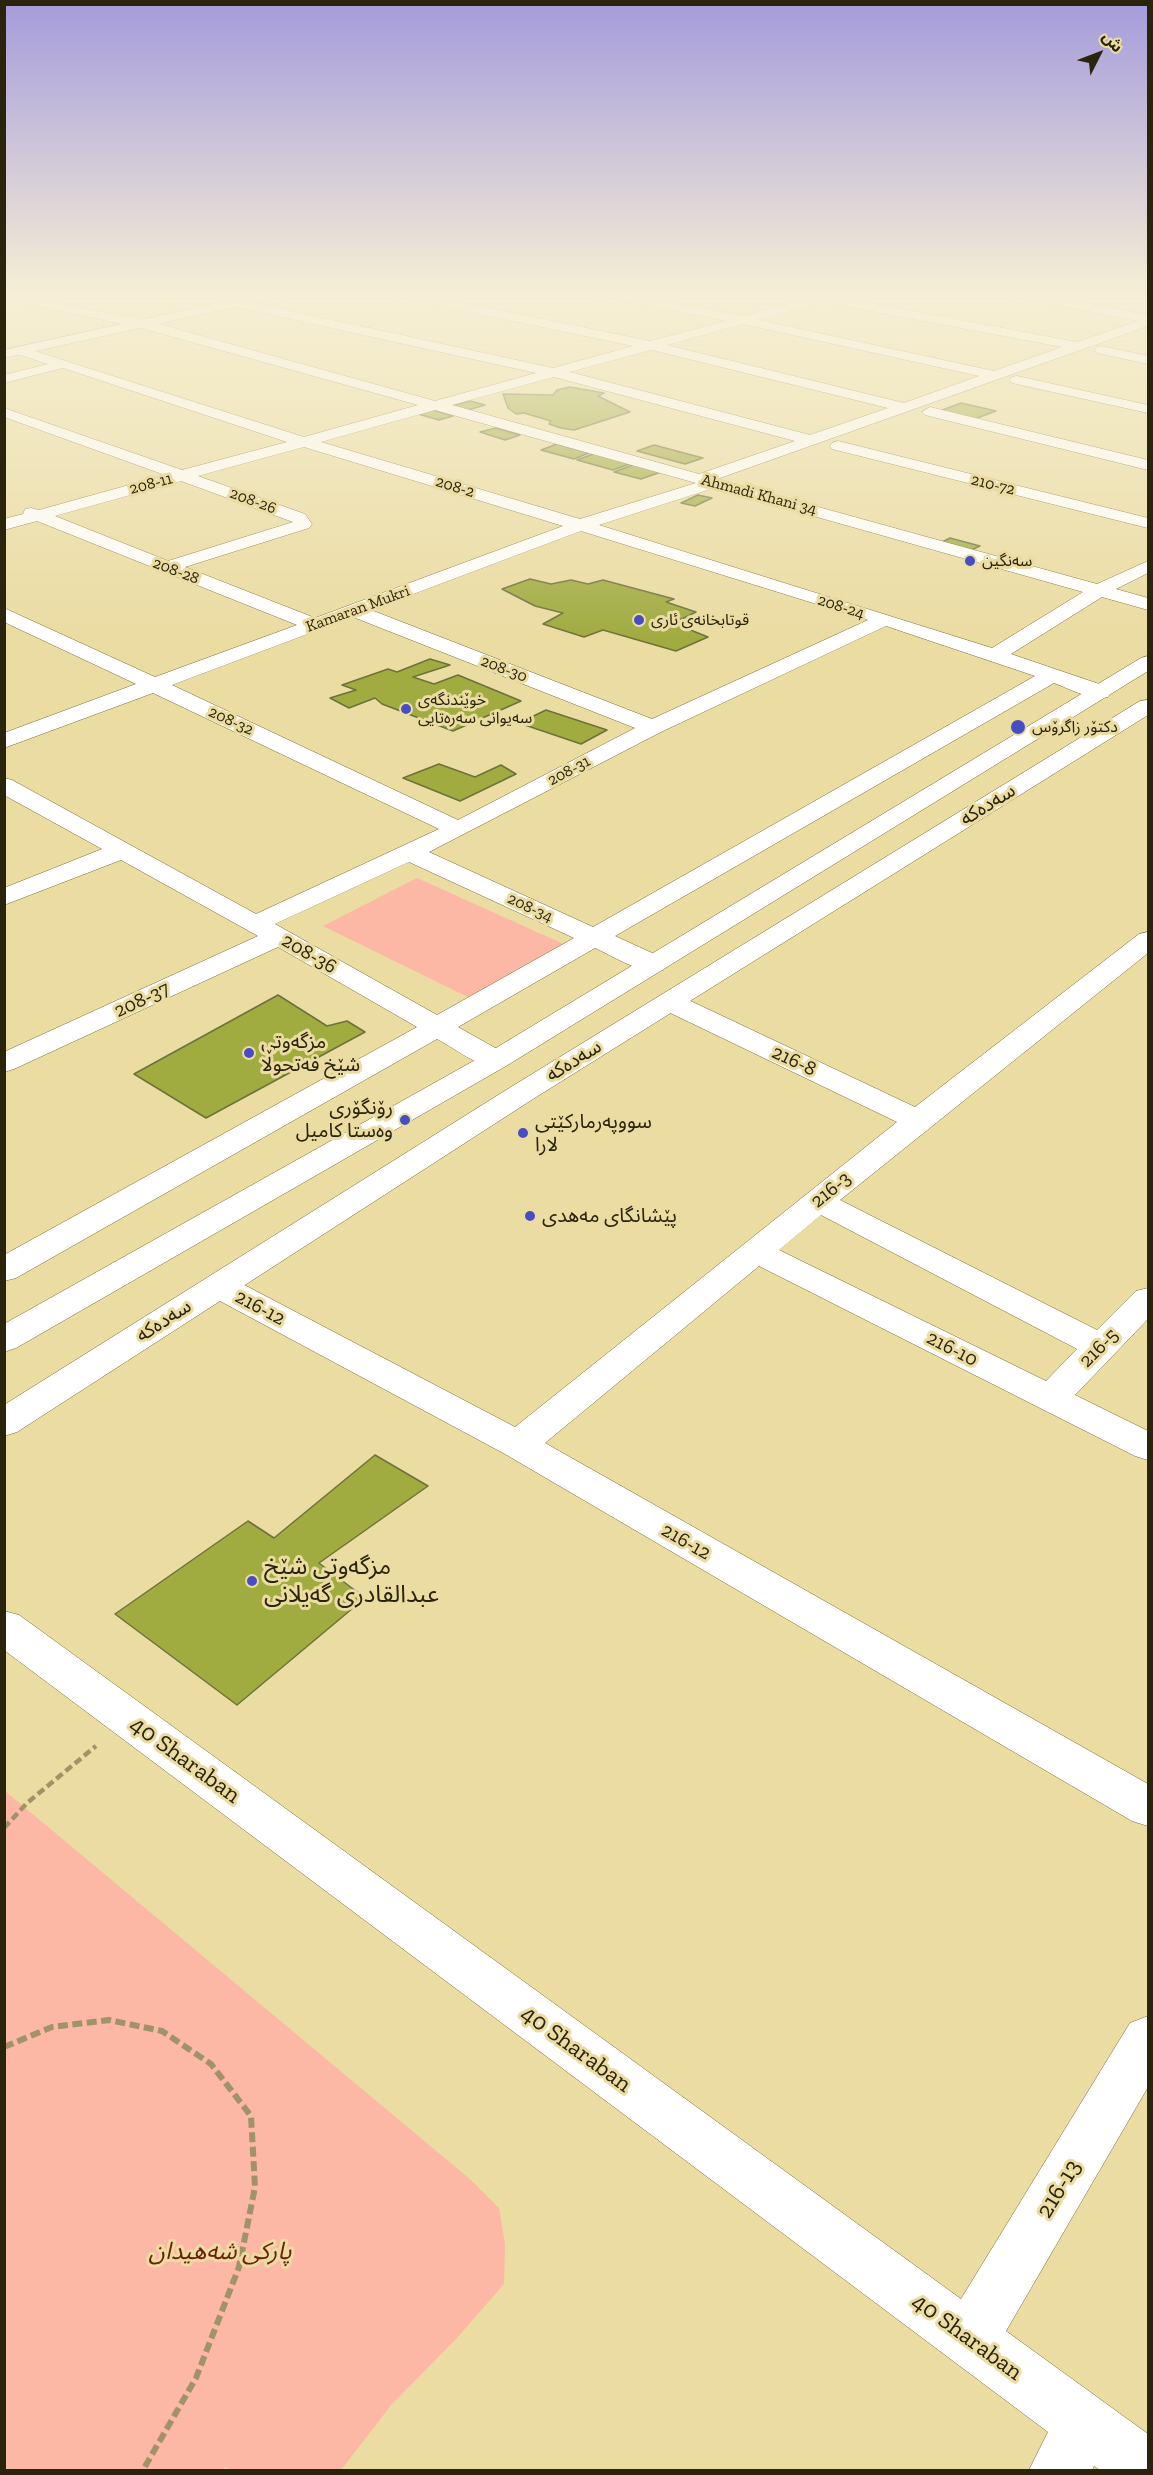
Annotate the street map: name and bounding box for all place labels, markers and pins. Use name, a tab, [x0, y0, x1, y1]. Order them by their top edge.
place label: سەنگین	[982, 551, 1032, 571]
marker: سەنگین	[963, 554, 977, 568]
place label: قوتابخانەی ئاری	[651, 610, 749, 630]
marker: قوتابخانەی ئاری	[632, 613, 646, 627]
place label: خوێندنگەی سەیوانی سەرەتایی	[418, 690, 532, 728]
marker: خوێندنگەی سەیوانی سەرەتایی	[399, 702, 413, 716]
place label: دکتۆر زاگرۆس	[1032, 717, 1118, 737]
marker: دکتۆر زاگرۆس	[1009, 718, 1027, 736]
place label: مزگەوتی شێخ فەتحوڵا	[261, 1030, 360, 1077]
marker: مزگەوتی شێخ فەتحوڵا	[242, 1046, 256, 1060]
place label: رۆنگۆری وەستا کامیل	[296, 1096, 393, 1143]
place label: سووپەرمارکێتی لارا	[535, 1110, 652, 1157]
marker: رۆنگۆری وەستا کامیل	[398, 1113, 412, 1127]
marker: سووپەرمارکێتی لارا	[516, 1126, 530, 1140]
place label: پێشانگای مەهدی	[542, 1204, 677, 1228]
marker: پێشانگای مەهدی	[523, 1209, 537, 1223]
place label: مزگەوتی شێخ عبدالقادری گەیلانی	[264, 1553, 439, 1609]
marker: مزگەوتی شێخ عبدالقادری گەیلانی	[245, 1574, 259, 1588]

